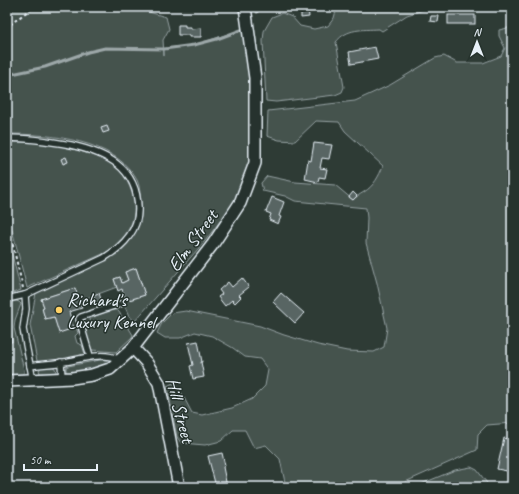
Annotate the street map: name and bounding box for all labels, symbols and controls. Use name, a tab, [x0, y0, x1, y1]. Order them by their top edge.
north arrow	[457, 22, 497, 62]
text: N	[474, 25, 483, 39]
street label: Elm Street	[162, 204, 224, 276]
place label: Richard's Luxury Kennel	[67, 288, 159, 334]
marker: Richard's Luxury Kennel	[54, 305, 64, 315]
street label: Hill Street	[160, 375, 200, 447]
scale bar	[24, 446, 97, 472]
text: 50 m	[30, 452, 52, 468]

